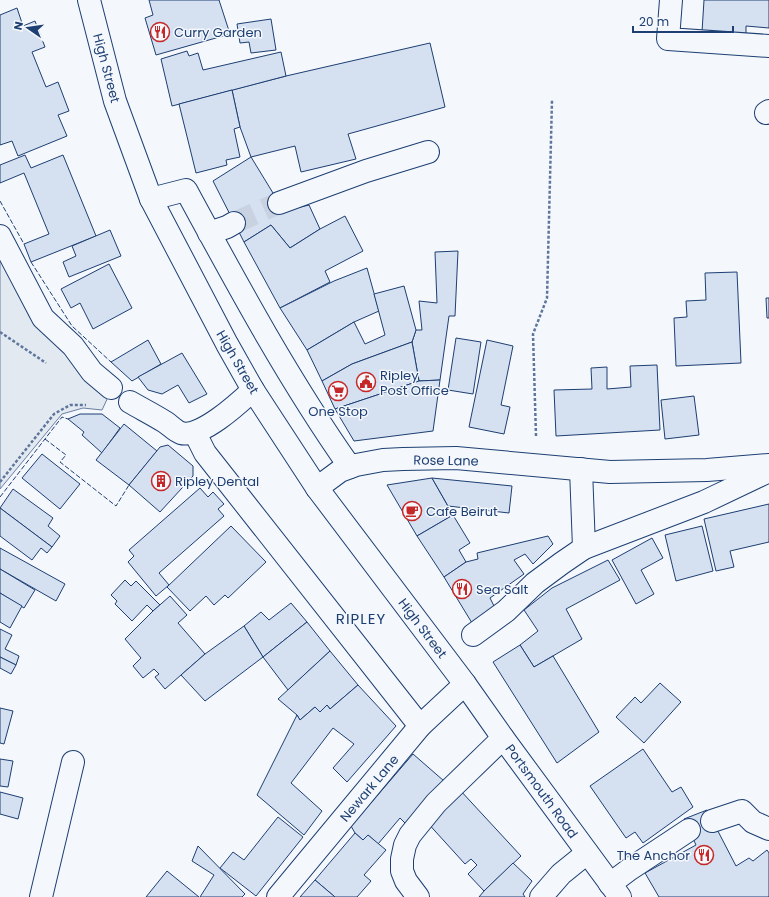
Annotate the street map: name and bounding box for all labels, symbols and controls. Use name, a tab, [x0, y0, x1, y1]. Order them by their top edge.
north arrow	[8, 8, 48, 48]
scale bar	[633, 8, 733, 34]
text: 20 m	[639, 13, 669, 30]
text: N	[10, 20, 27, 32]
restaurant icon: Curry Garden	[149, 21, 171, 43]
place label: Curry Garden	[174, 23, 262, 42]
street label: High Street	[88, 31, 125, 105]
street label: High Street	[212, 327, 264, 398]
place label: Ripley Post Office	[380, 366, 449, 400]
public building icon: Ripley Post Office	[355, 371, 377, 393]
supermarket icon: One Stop	[327, 380, 349, 402]
place label: One Stop	[308, 402, 368, 421]
street label: Rose Lane	[413, 450, 479, 471]
building icon: Ripley Dental	[150, 470, 172, 492]
place label: Ripley Dental	[175, 472, 259, 491]
cafe icon: Cafe Beirut	[401, 500, 423, 522]
place label: Cafe Beirut	[426, 502, 498, 521]
restaurant icon: Sea Salt	[451, 578, 473, 600]
place label: Sea Salt	[476, 580, 529, 599]
street label: High Street	[394, 594, 452, 663]
district label: RIPLEY	[336, 608, 386, 629]
street label: Portsmouth Road	[501, 740, 582, 842]
street label: Newark Lane	[336, 751, 403, 826]
restaurant icon: The Anchor	[693, 844, 715, 866]
place label: The Anchor	[617, 846, 690, 865]

